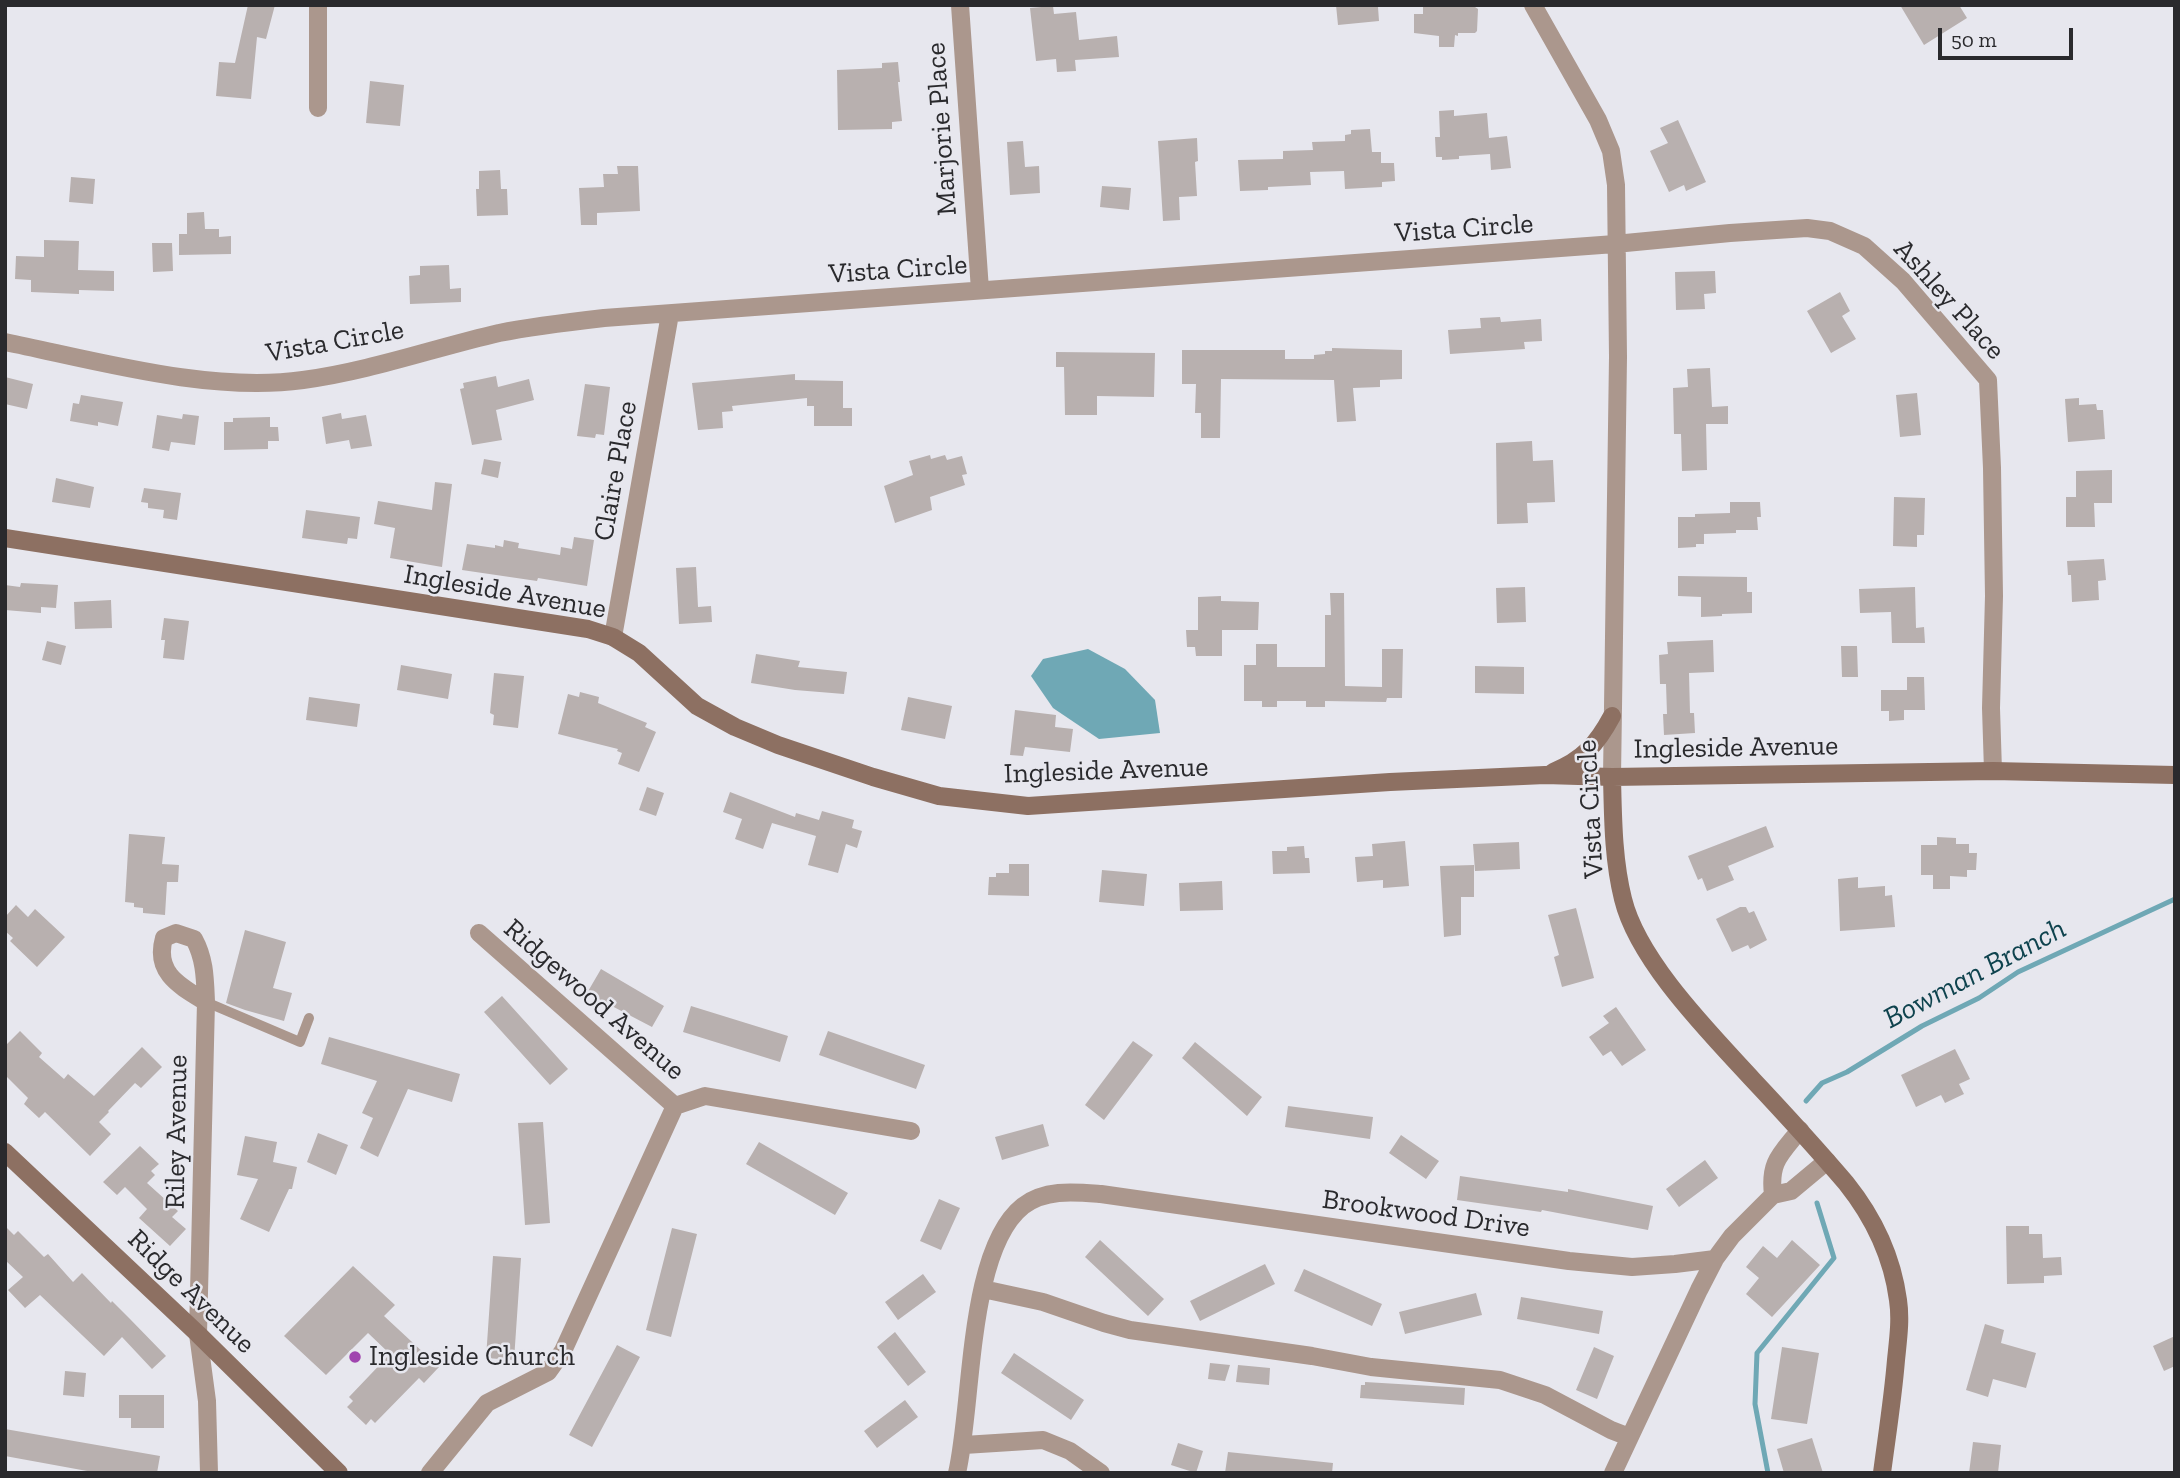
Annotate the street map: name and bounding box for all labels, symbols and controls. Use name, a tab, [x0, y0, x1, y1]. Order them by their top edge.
scale bar	[1942, 14, 2077, 58]
text: 50 m	[1951, 27, 1997, 52]
street label: Marjorie Place	[919, 41, 965, 217]
street label: Vista Circle	[1393, 207, 1535, 251]
street label: Ashley Place	[1886, 233, 2012, 367]
street label: Vista Circle	[827, 248, 969, 292]
street label: Vista Circle	[264, 313, 406, 371]
street label: Claire Place	[587, 398, 645, 544]
street label: Ingleside Avenue	[401, 558, 609, 626]
street label: Ingleside Avenue	[1633, 729, 1839, 767]
street label: Vista Circle	[1571, 739, 1611, 879]
street label: Ingleside Avenue	[1003, 751, 1209, 791]
water label: Bowman Branch	[1878, 911, 2072, 1037]
street label: Ridgewood Avenue	[497, 912, 691, 1088]
street label: Riley Avenue	[159, 1054, 195, 1210]
street label: Brookwood Drive	[1320, 1183, 1532, 1245]
street label: Ridge Avenue	[120, 1223, 262, 1361]
place label: Ingleside Church	[369, 1340, 575, 1374]
marker: Ingleside Church	[347, 1349, 363, 1365]

